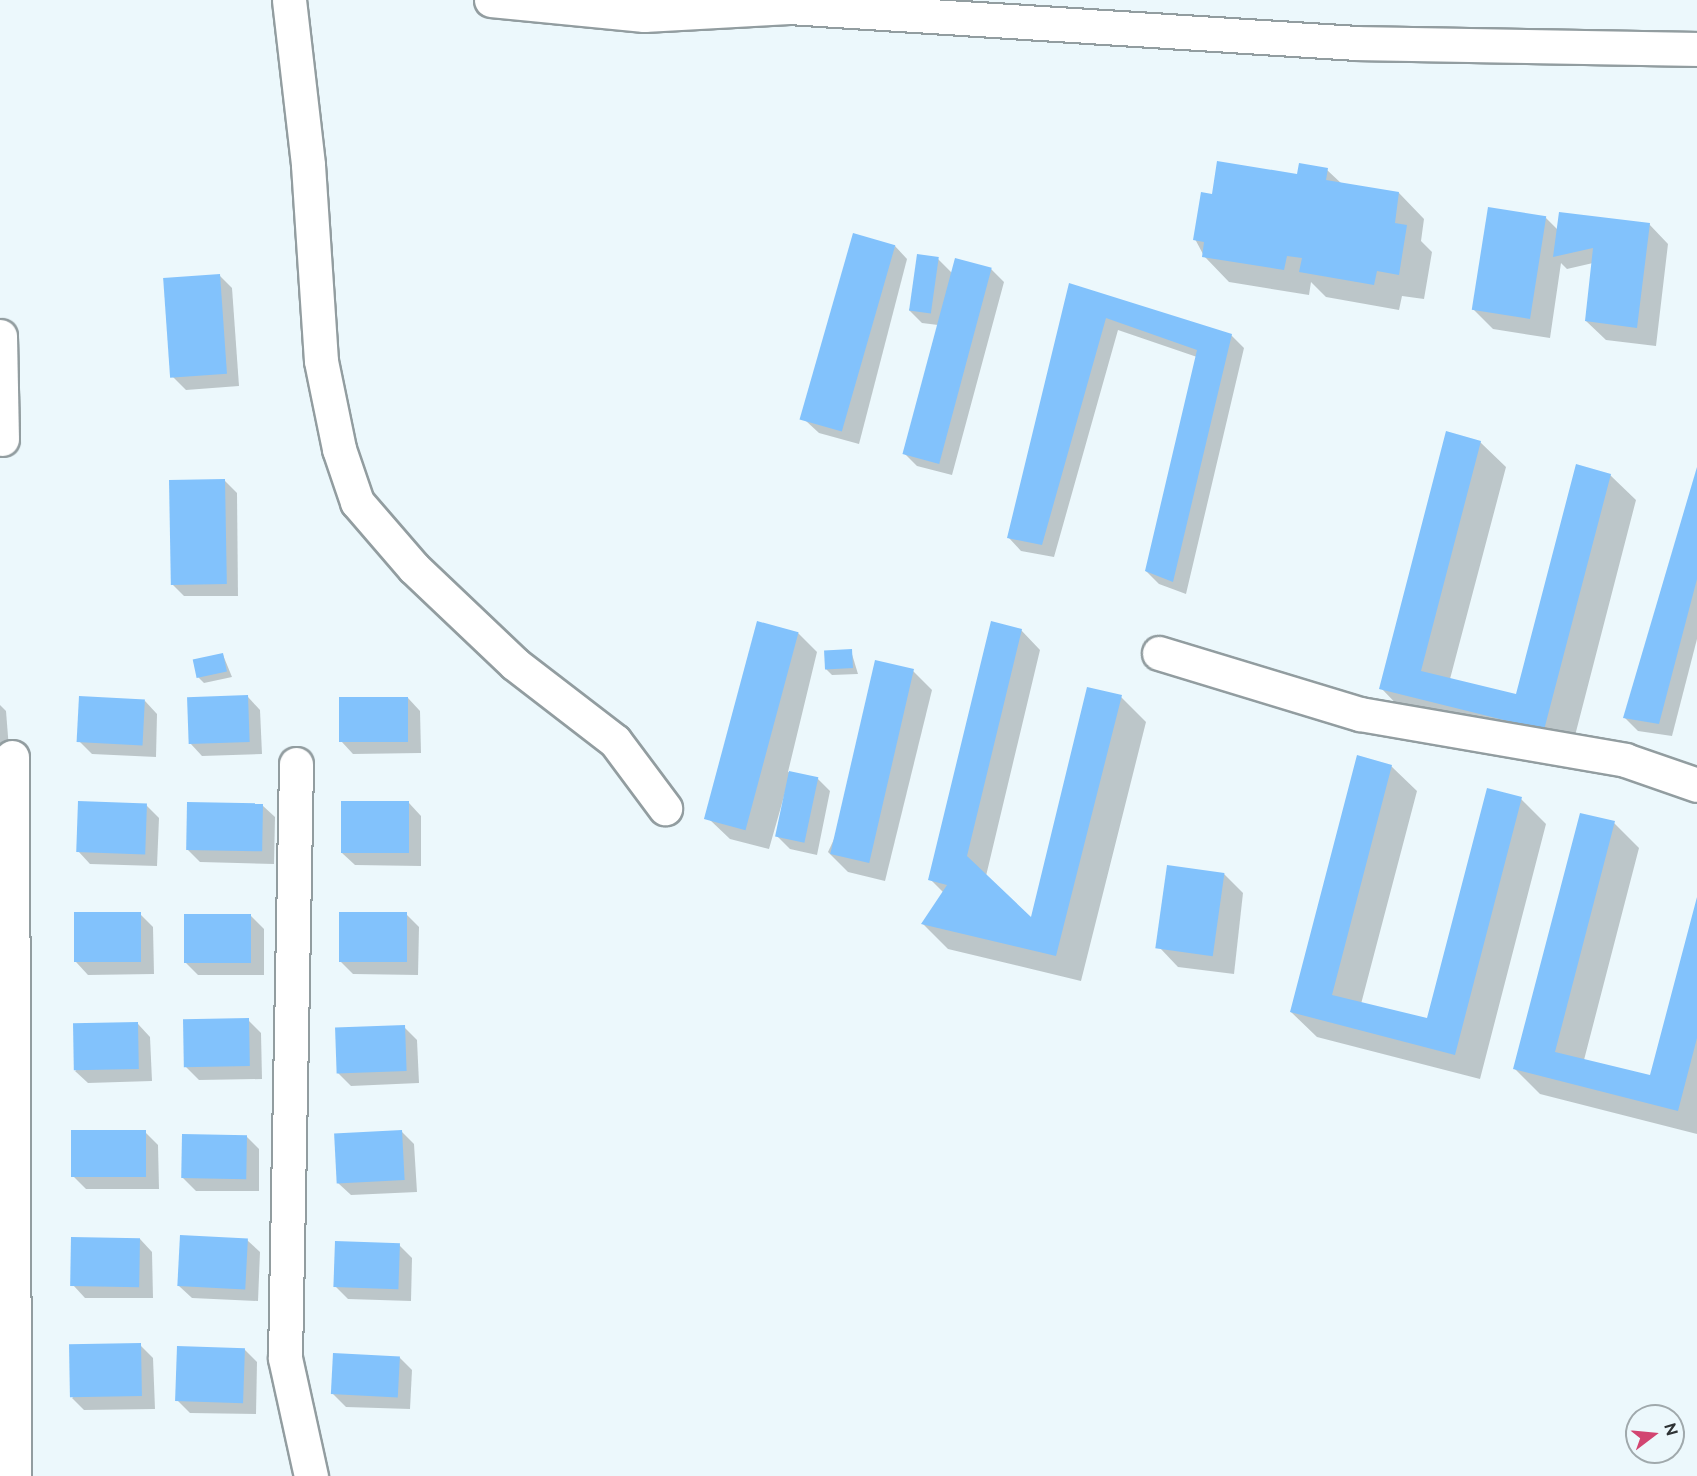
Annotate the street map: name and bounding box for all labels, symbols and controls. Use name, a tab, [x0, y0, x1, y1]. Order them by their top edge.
north arrow	[1625, 1404, 1685, 1464]
text: N	[1660, 1421, 1682, 1438]

